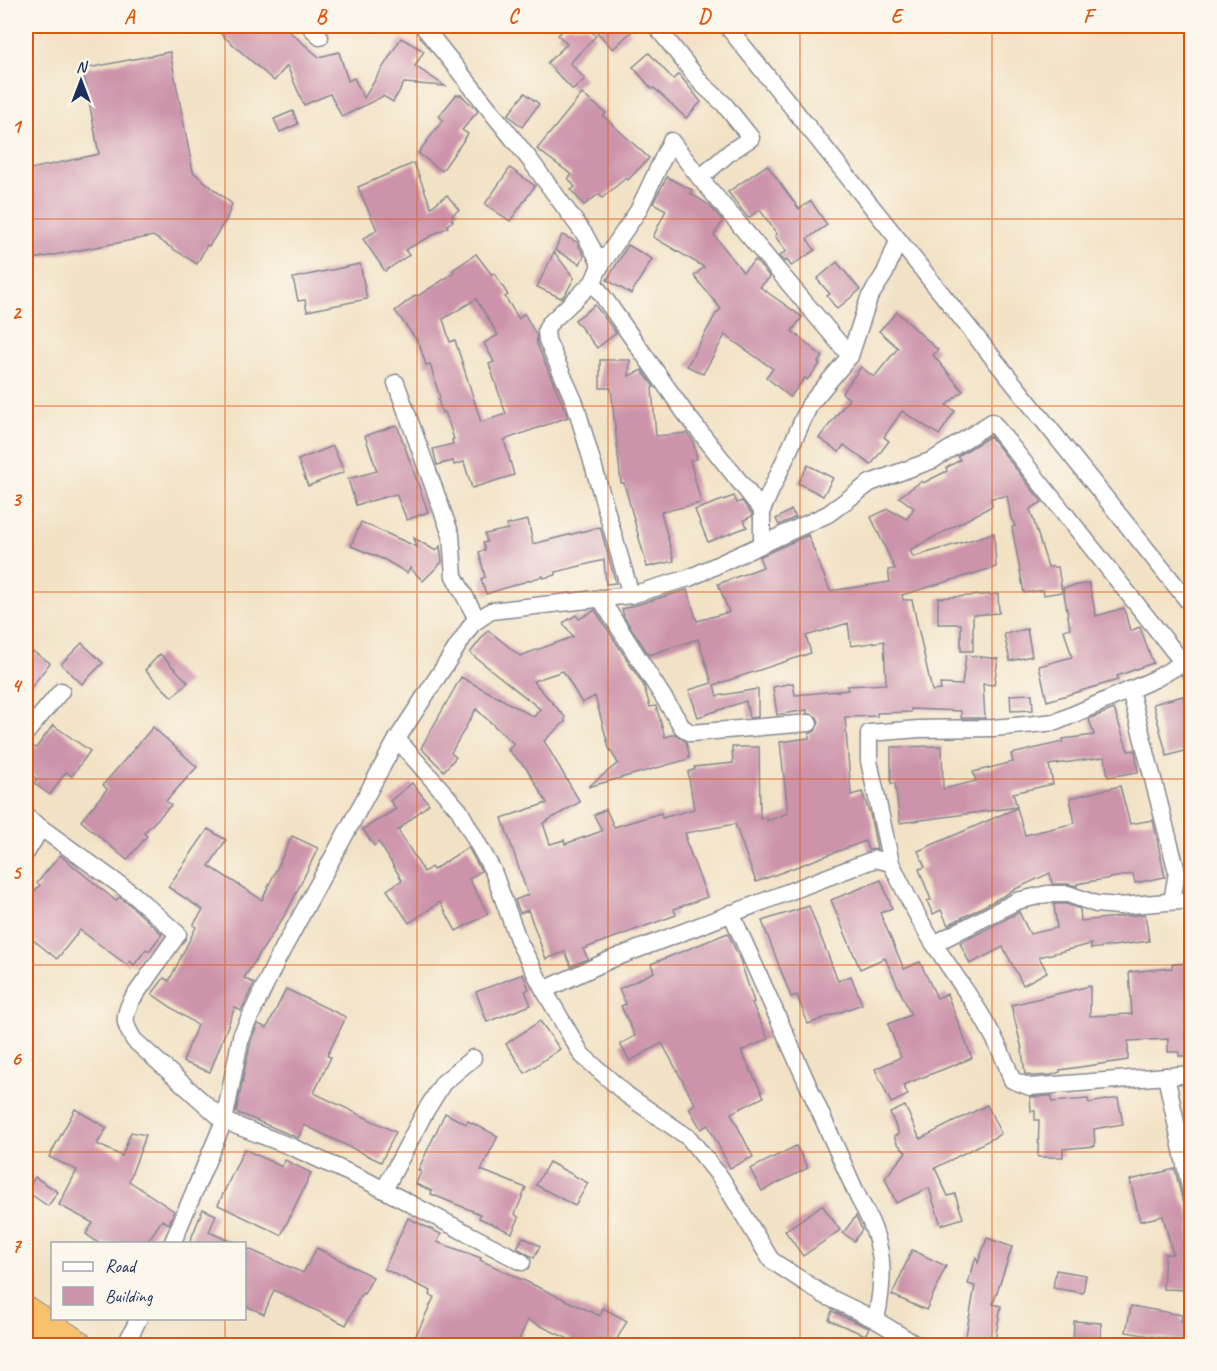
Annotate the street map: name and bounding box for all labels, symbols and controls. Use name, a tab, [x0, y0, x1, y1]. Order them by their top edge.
text: A	[124, 4, 136, 29]
text: B	[316, 4, 328, 29]
text: C	[508, 4, 520, 29]
text: D	[698, 4, 712, 29]
text: E	[891, 4, 905, 29]
text: F	[1083, 4, 1097, 29]
north arrow	[51, 51, 111, 111]
text: N	[76, 57, 89, 77]
text: 1	[12, 114, 23, 139]
text: 2	[12, 300, 23, 325]
text: 3	[12, 487, 23, 512]
text: 4	[12, 673, 24, 698]
text: 5	[12, 860, 23, 885]
text: 6	[11, 1046, 22, 1071]
text: 7	[12, 1233, 23, 1258]
legend	[51, 1242, 246, 1320]
text: Road	[105, 1255, 138, 1277]
text: Building	[105, 1285, 154, 1307]

